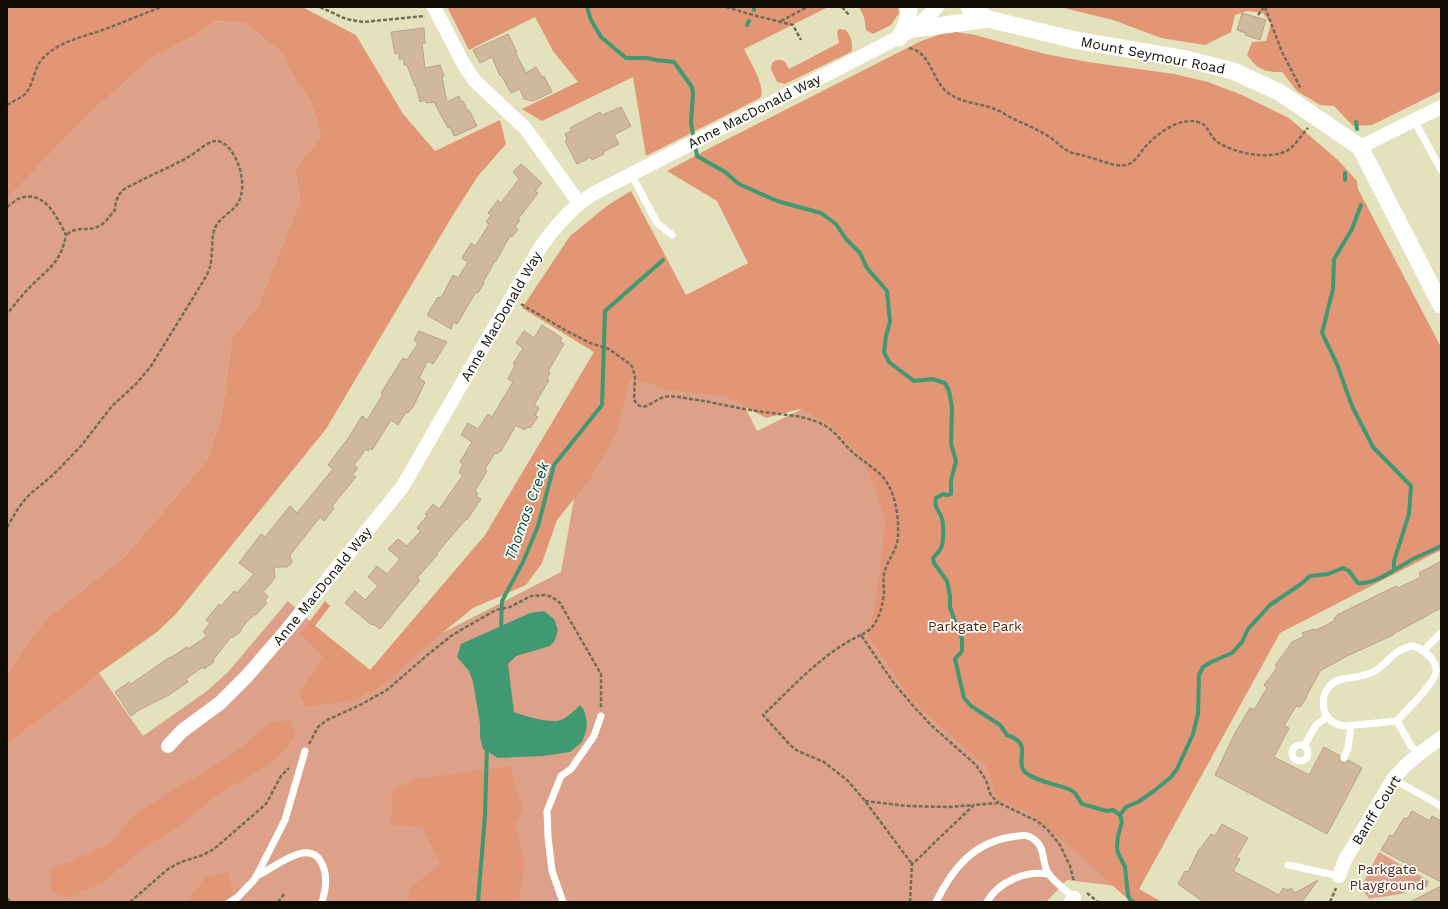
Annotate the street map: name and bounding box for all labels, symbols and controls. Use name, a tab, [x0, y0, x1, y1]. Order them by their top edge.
street label: Mount Seymour Road	[1079, 33, 1227, 77]
street label: Anne MacDonald Way	[685, 70, 824, 152]
street label: Anne MacDonald Way	[457, 248, 545, 384]
water label: Thomas Creek	[501, 459, 553, 563]
street label: Anne MacDonald Way	[269, 523, 375, 648]
park label: Parkgate Park	[928, 618, 1022, 634]
street label: Banff Court	[1348, 772, 1404, 848]
park label: Parkgate Playground	[1350, 861, 1424, 893]

